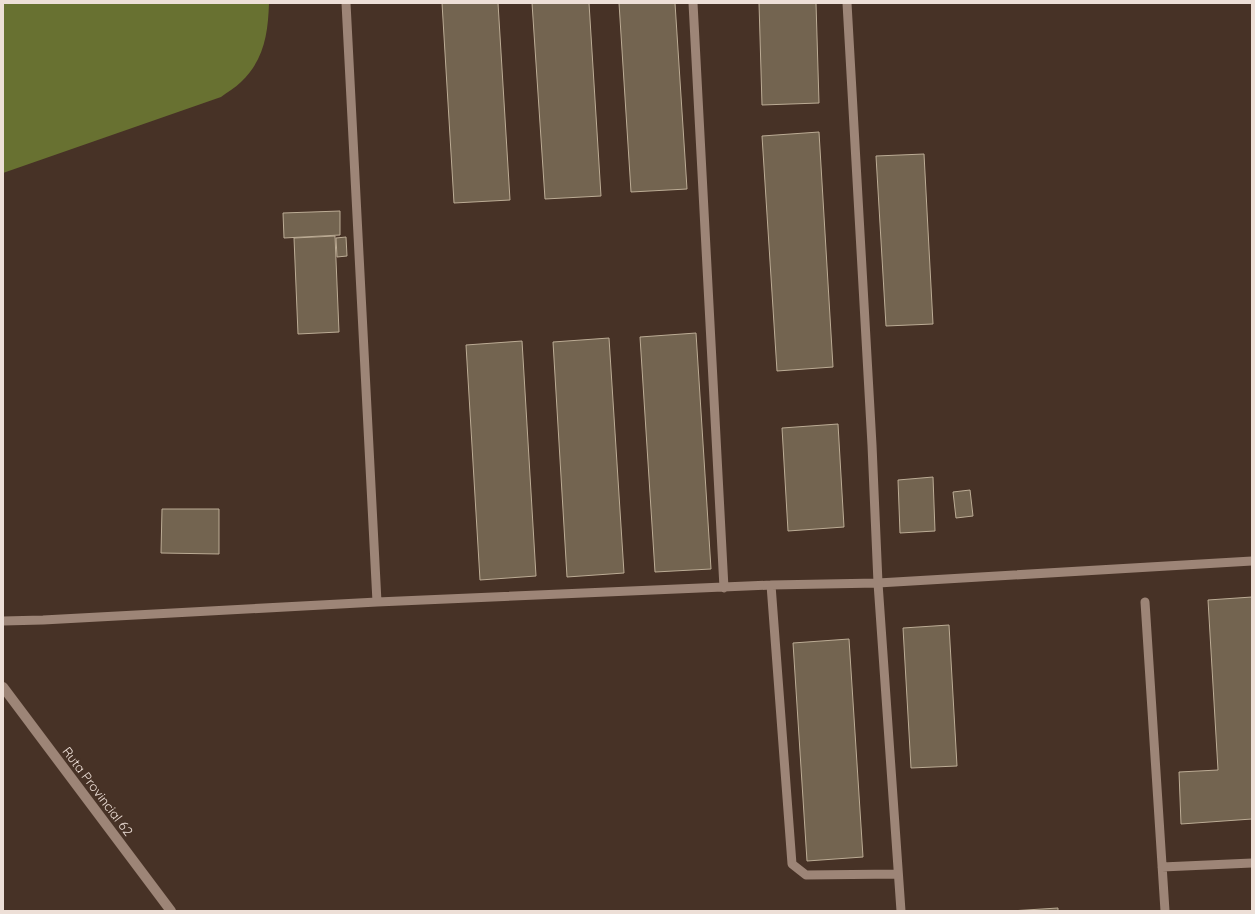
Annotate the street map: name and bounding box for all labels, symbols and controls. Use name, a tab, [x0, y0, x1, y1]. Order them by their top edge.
street label: Ruta Provincial 62	[59, 743, 137, 839]

